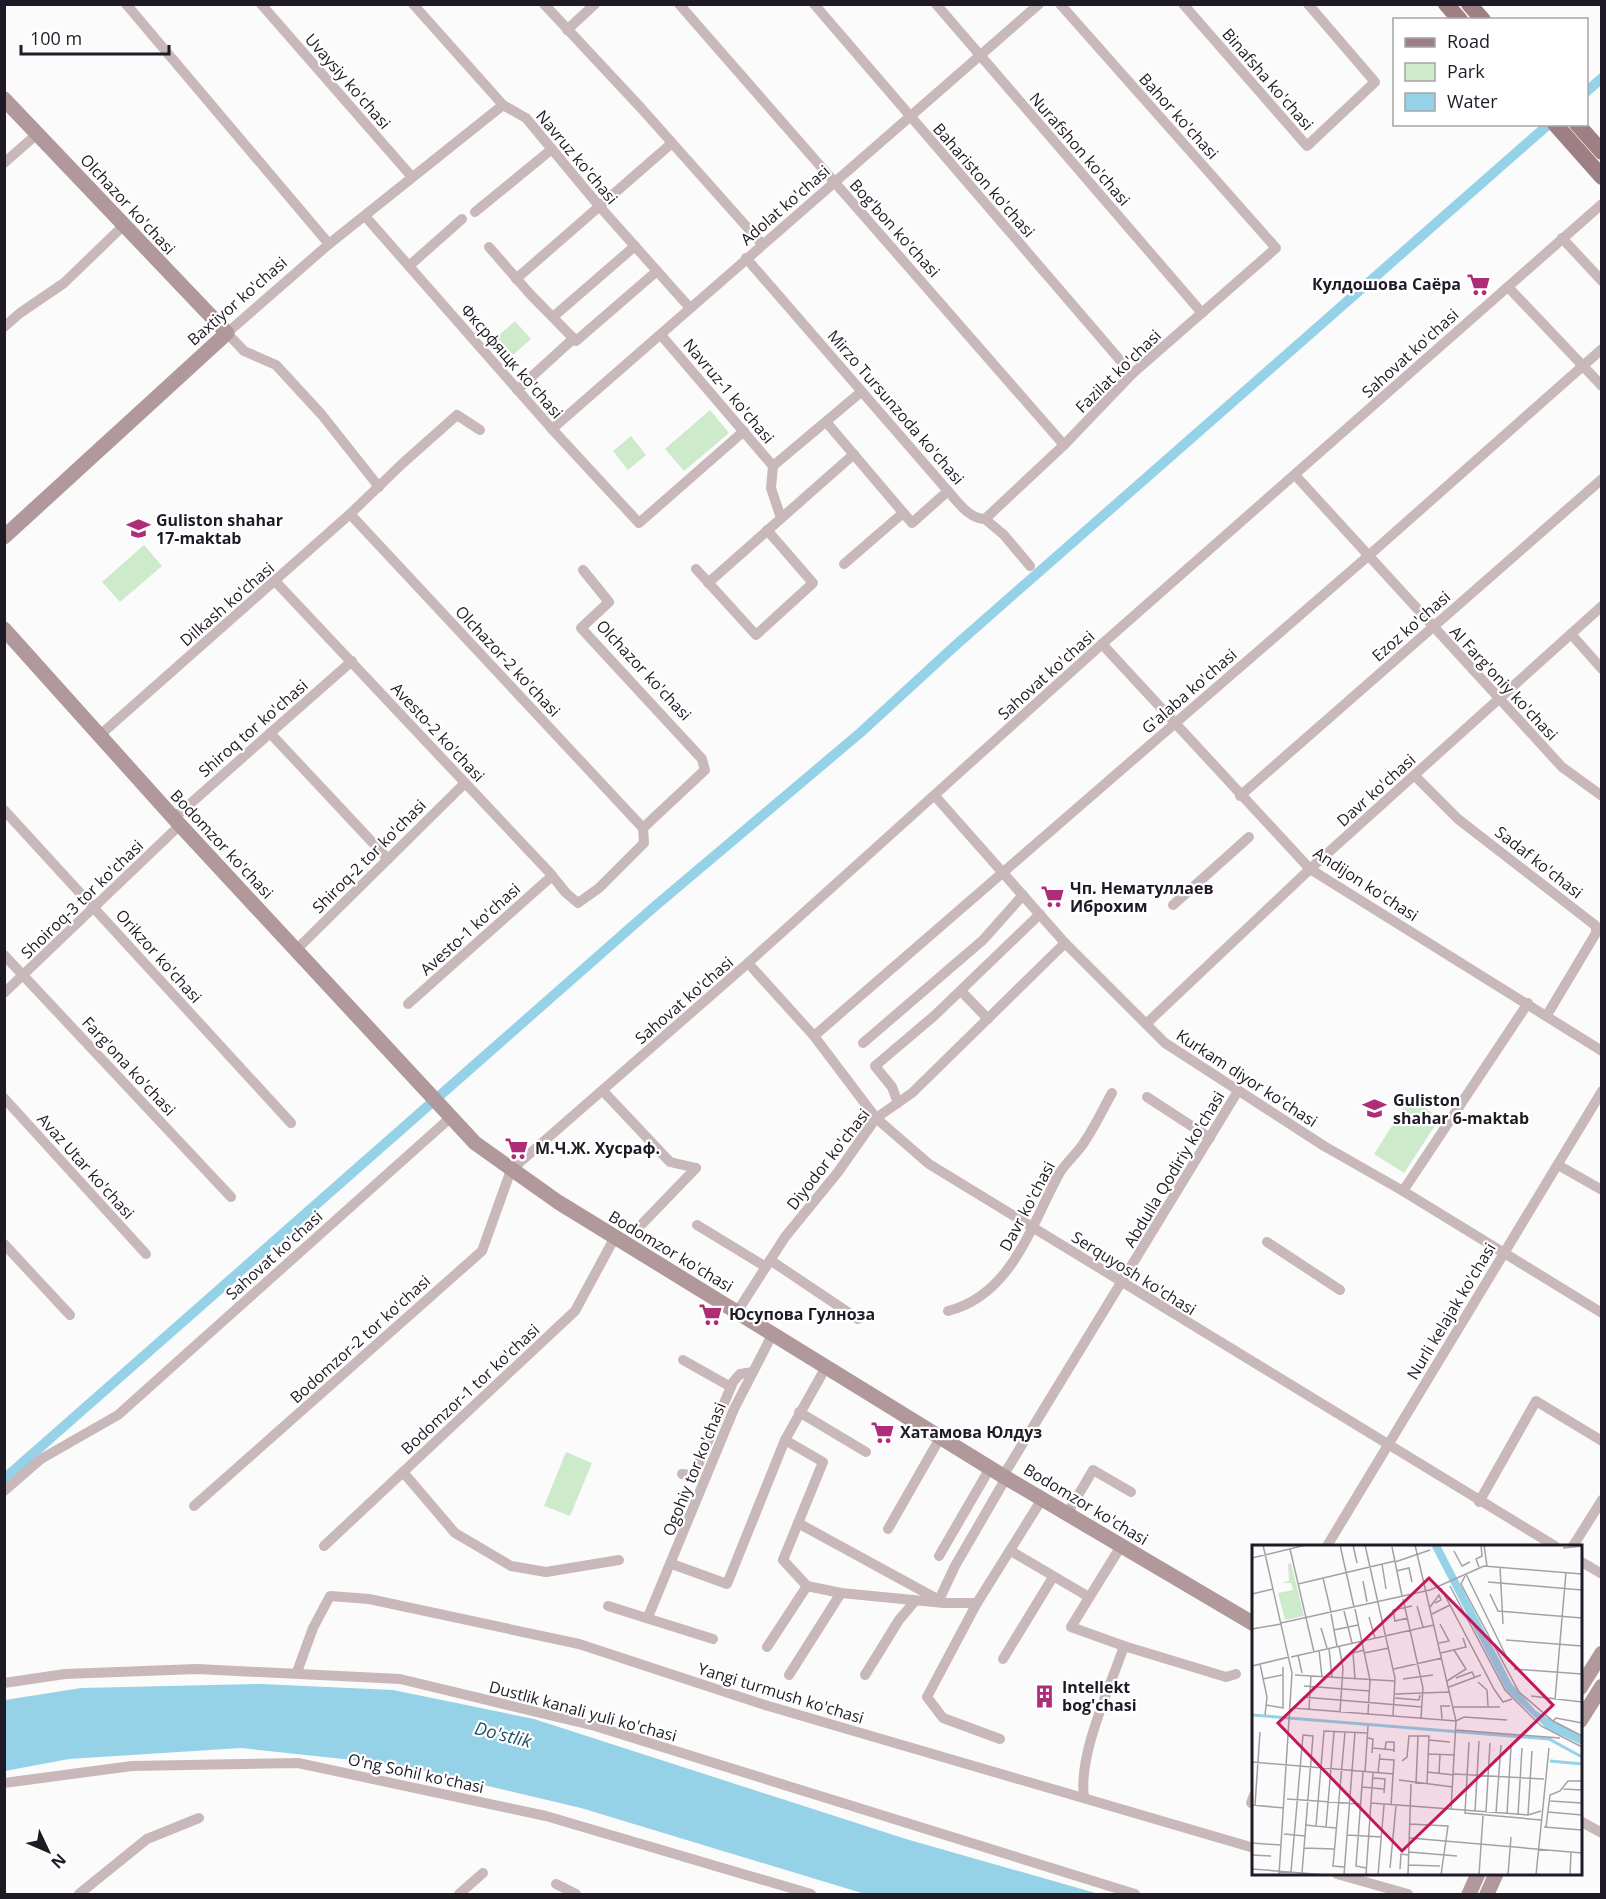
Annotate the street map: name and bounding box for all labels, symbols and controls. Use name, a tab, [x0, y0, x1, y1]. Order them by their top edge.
scale bar	[21, 18, 170, 56]
legend	[1393, 18, 1588, 126]
street label: Binafsha ko'chasi	[1218, 23, 1318, 135]
text: 100 m	[30, 26, 82, 50]
street label: Uvaysiy ko'chasi	[300, 29, 396, 133]
text: Road	[1447, 29, 1490, 53]
text: Park	[1447, 59, 1485, 83]
street label: Bahor ko'chasi	[1134, 68, 1224, 164]
street label: Nurafshon ko'chasi	[1025, 88, 1135, 210]
text: Water	[1447, 89, 1498, 113]
street label: Navruz ko'chasi	[531, 105, 623, 209]
street label: Bahariston ko'chasi	[928, 118, 1040, 242]
street label: Olchazor ko'chasi	[76, 149, 180, 259]
street label: Adolat ko'chasi	[736, 160, 834, 250]
street label: Bog'bon ko'chasi	[845, 174, 945, 282]
street label: Baxtiyor ko'chasi	[183, 252, 291, 350]
supermarket icon: Кулдошова Саёра	[1466, 271, 1492, 297]
place label: Кулдошова Саёра	[1312, 273, 1461, 295]
street label: Фксрфящк ko'chasi	[456, 299, 568, 423]
street label: Sahovat ko'chasi	[1357, 304, 1463, 402]
street label: Mirzo Tursunzoda ko'chasi	[823, 325, 969, 489]
street label: Fazilat ko'chasi	[1070, 325, 1166, 417]
street label: Navruz-1 ko'chasi	[679, 334, 779, 448]
place label: Guliston shahar 17-maktab	[156, 509, 283, 549]
school or university icon: Guliston shahar 17-maktab	[125, 516, 151, 542]
street label: Dilkash ko'chasi	[175, 557, 279, 651]
street label: Ezoz ko'chasi	[1367, 586, 1455, 666]
street label: Olchazor-2 ko'chasi	[451, 601, 565, 721]
street label: Olchazor ko'chasi	[592, 615, 696, 725]
street label: Al Farg'oniy ko'chasi	[1445, 621, 1563, 745]
street label: Sahovat ko'chasi	[993, 626, 1099, 724]
street label: G'alaba ko'chasi	[1137, 644, 1241, 738]
street label: Shiroq tor ko'chasi	[194, 674, 312, 782]
street label: Avesto-2 ko'chasi	[386, 678, 490, 786]
street label: Davr ko'chasi	[1332, 749, 1420, 831]
street label: Bodomzor ko'chasi	[166, 785, 278, 903]
street label: Shiroq-2 tor ko'chasi	[307, 794, 431, 918]
street label: Sadaf ko'chasi	[1491, 821, 1587, 903]
street label: Shoiroq-3 tor ko'chasi	[16, 835, 148, 963]
street label: Andijon ko'chasi	[1309, 842, 1423, 926]
place label: Чп. Нематуллаев Иброхим	[1070, 877, 1213, 917]
street label: Avesto-1 ko'chasi	[415, 878, 525, 980]
supermarket icon: Чп. Нематуллаев Иброхим	[1039, 884, 1065, 910]
street label: Orikzor ko'chasi	[111, 904, 207, 1008]
street label: Sahovat ko'chasi	[630, 951, 738, 1049]
street label: Farg'ona ko'chasi	[77, 1012, 181, 1120]
street label: Kurkam diyor ko'chasi	[1172, 1024, 1322, 1132]
street label: Abdulla Qodiriy ko'chasi	[1119, 1087, 1229, 1251]
place label: Guliston shahar 6-maktab	[1393, 1089, 1529, 1129]
school or university icon: Guliston shahar 6-maktab	[1362, 1096, 1388, 1122]
street label: Diyodor ko'chasi	[781, 1104, 875, 1214]
street label: Avaz Utar ko'chasi	[33, 1108, 139, 1224]
supermarket icon: М.Ч.Ж. Хусраф.	[504, 1135, 530, 1161]
place label: М.Ч.Ж. Хусраф.	[535, 1137, 660, 1159]
street label: Davr ko'chasi	[994, 1157, 1060, 1255]
street label: Bodomzor ko'chasi	[605, 1205, 737, 1297]
street label: Sahovat ko'chasi	[221, 1206, 327, 1304]
street label: Serquyosh ko'chasi	[1068, 1226, 1200, 1320]
street label: Nurli kelajak ko'chasi	[1401, 1238, 1501, 1384]
street label: Bodomzor-2 tor ko'chasi	[285, 1270, 435, 1408]
supermarket icon: Юсупова Гулноза	[698, 1301, 724, 1327]
place label: Юсупова Гулноза	[729, 1303, 875, 1325]
street label: Bodomzor-1 tor ko'chasi	[396, 1319, 544, 1459]
street label: Ogohiy tor ko'chasi	[657, 1399, 731, 1539]
supermarket icon: Хатамова Юлдуз	[869, 1419, 895, 1445]
place label: Хатамова Юлдуз	[900, 1421, 1042, 1443]
street label: Bodomzor ko'chasi	[1020, 1458, 1152, 1550]
inset map	[1252, 1545, 1582, 1875]
street label: Yangi turmush ko'chasi	[695, 1657, 867, 1729]
street label: Dustlik kanali yuli ko'chasi	[487, 1675, 679, 1747]
place label: Intellekt bog'chasi	[1062, 1676, 1137, 1716]
building icon: Intellekt bog'chasi	[1031, 1683, 1057, 1709]
water label: Do'stlik	[472, 1715, 535, 1753]
street label: O'ng Sohil ko'chasi	[346, 1748, 486, 1798]
north arrow	[18, 1821, 78, 1881]
text: N	[46, 1849, 71, 1874]

